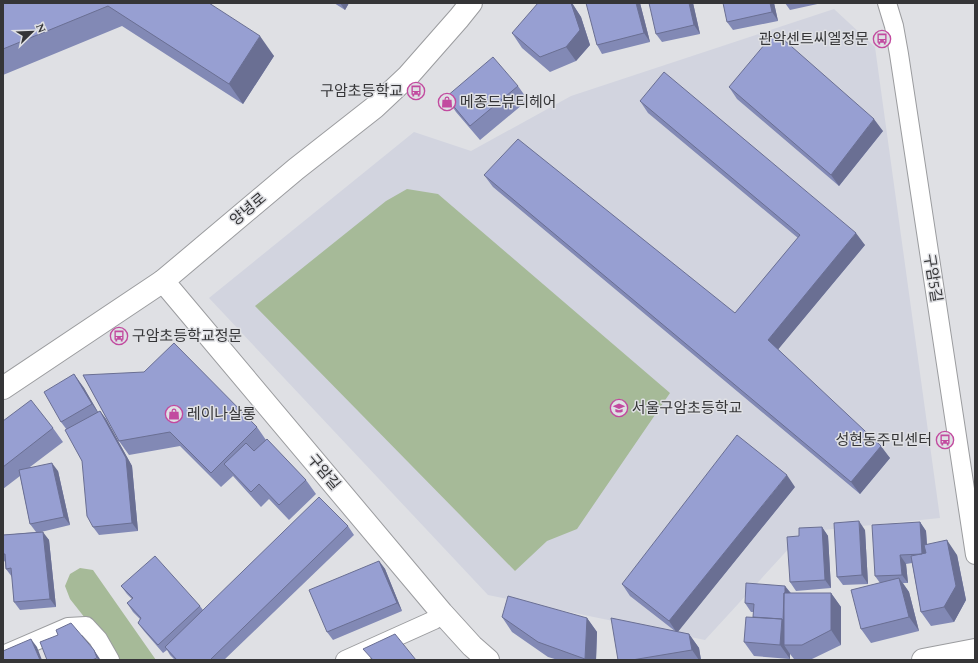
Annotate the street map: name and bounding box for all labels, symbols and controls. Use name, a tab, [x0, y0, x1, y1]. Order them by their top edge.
north arrow	[12, 12, 52, 52]
text: N	[31, 21, 50, 36]
place label: 관악센트씨엘정문	[759, 28, 869, 51]
bus stop icon: 관악센트씨엘정문	[872, 29, 892, 49]
place label: 구암초등학교	[320, 80, 403, 103]
bus stop icon: 구암초등학교	[406, 81, 426, 101]
place label: 메종드뷰티헤어	[460, 91, 557, 114]
shop icon: 메종드뷰티헤어	[437, 92, 457, 112]
street label: 양녕로	[225, 187, 272, 232]
street label: 구암5길	[917, 252, 948, 304]
place label: 구암초등학교정문	[132, 325, 242, 348]
bus stop icon: 구암초등학교정문	[109, 326, 129, 346]
place label: 서울구암초등학교	[632, 397, 742, 420]
school or university icon: 서울구암초등학교	[609, 398, 629, 418]
place label: 레이나살롱	[187, 403, 256, 426]
shop icon: 레이나살롱	[164, 404, 184, 424]
place label: 성현동주민센터	[835, 429, 932, 452]
bus stop icon: 성현동주민센터	[935, 430, 955, 450]
street label: 구암길	[301, 449, 346, 496]

